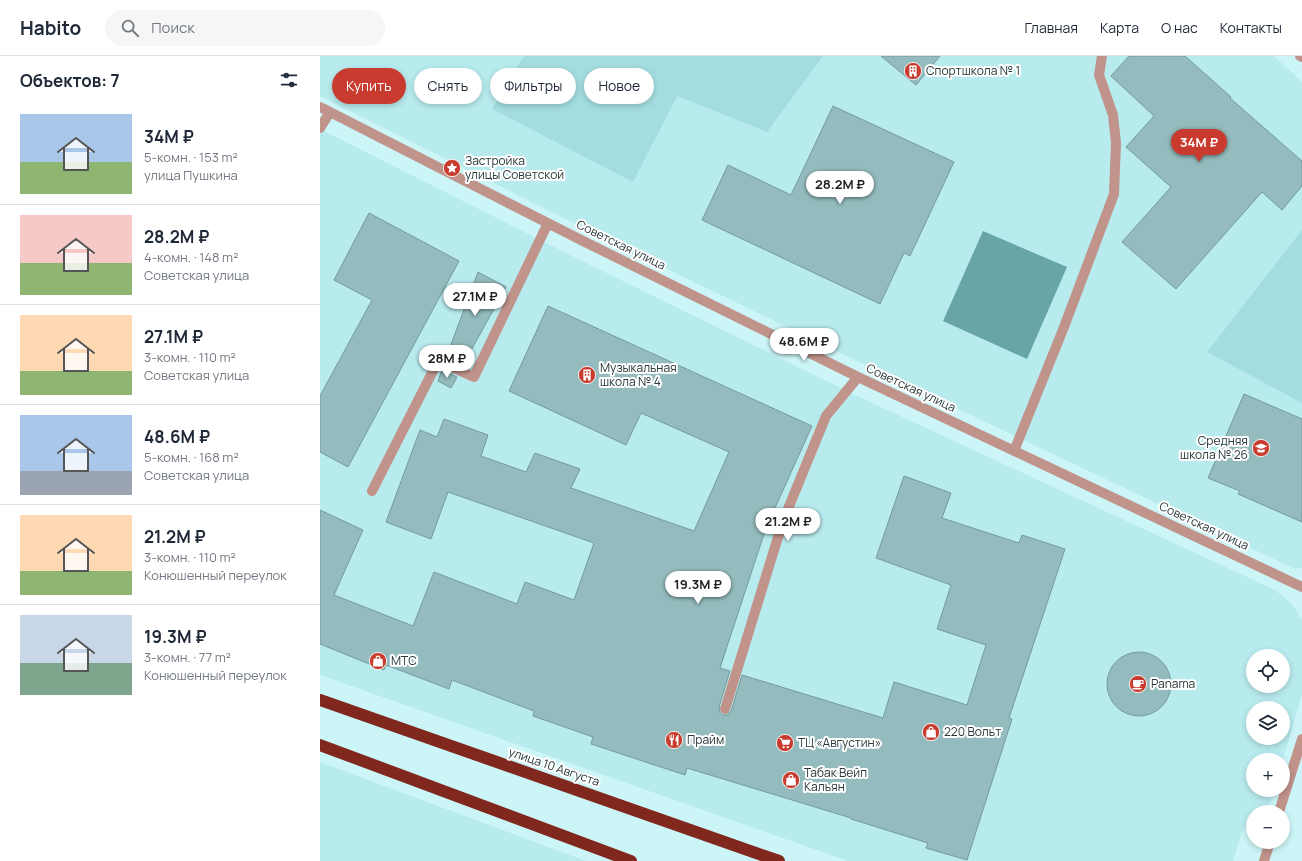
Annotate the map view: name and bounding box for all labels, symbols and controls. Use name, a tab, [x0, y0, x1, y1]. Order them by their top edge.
search box	[105, 10, 385, 46]
text: Habito	[20, 15, 81, 41]
icon: search	[119, 17, 141, 39]
text: Поиск	[151, 17, 195, 38]
text: Главная	[1025, 18, 1078, 37]
text: Карта	[1100, 18, 1139, 37]
text: О нас	[1161, 18, 1198, 37]
text: Контакты	[1220, 18, 1282, 37]
building icon: Спортшкола № 1	[903, 61, 923, 81]
place label: Спортшкола № 1	[926, 62, 1020, 79]
chip: Купить	[332, 68, 406, 104]
chip: Снять	[414, 68, 482, 104]
chip: Фильтры	[490, 68, 576, 104]
chip: Новое	[584, 68, 654, 104]
text: Объектов: 7	[20, 69, 120, 92]
icon: filters	[278, 69, 300, 91]
text: 34M ₽	[144, 125, 194, 148]
pin: 34M ₽	[1171, 129, 1227, 163]
icon: home	[52, 130, 100, 178]
text: 34M ₽	[1180, 133, 1218, 151]
text: 5-комн. · 153 m²	[144, 148, 238, 166]
place label: Застройка улицы Советской	[465, 152, 564, 183]
place icon: Застройка улицы Советской	[442, 158, 462, 178]
text: улица Пушкина	[144, 166, 238, 184]
pin: 28.2M ₽	[803, 171, 877, 205]
text: 28.2M ₽	[815, 175, 865, 193]
street label: Советская улица	[574, 216, 669, 273]
text: 28.2M ₽	[144, 225, 209, 248]
icon: home	[52, 231, 100, 279]
text: 4-комн. · 148 m²	[144, 248, 238, 266]
text: Советская улица	[144, 266, 249, 284]
pin: 27.1M ₽	[438, 283, 512, 317]
text: 27.1M ₽	[452, 287, 498, 305]
text: 27.1M ₽	[144, 325, 203, 348]
pin: 48.6M ₽	[767, 328, 841, 362]
icon: home	[52, 331, 100, 379]
text: 48.6M ₽	[779, 332, 829, 350]
pin: 28M ₽	[419, 345, 475, 379]
text: 3-комн. · 110 m²	[144, 348, 236, 366]
text: 28M ₽	[428, 349, 466, 367]
place label: Музыкальная школа № 4	[600, 359, 677, 390]
street label: Советская улица	[864, 359, 959, 416]
building icon: Музыкальная школа № 4	[577, 365, 597, 385]
text: Советская улица	[144, 366, 249, 384]
text: 48.6M ₽	[144, 425, 210, 448]
icon: home	[52, 431, 100, 479]
place label: Средняя школа № 26	[1180, 432, 1248, 463]
school or university icon: Средняя школа № 26	[1251, 438, 1271, 458]
text: 5-комн. · 168 m²	[144, 448, 239, 466]
text: Советская улица	[144, 466, 249, 484]
street label: Советская улица	[1157, 497, 1252, 554]
pin: 21.2M ₽	[751, 508, 825, 542]
text: 21.2M ₽	[764, 512, 812, 530]
text: 21.2M ₽	[144, 525, 206, 548]
icon: home	[52, 531, 100, 579]
text: 3-комн. · 110 m²	[144, 548, 236, 566]
text: Конюшенный переулок	[144, 566, 287, 584]
pin: 19.3M ₽	[661, 571, 735, 605]
text: 19.3M ₽	[674, 575, 722, 593]
text: 19.3M ₽	[144, 625, 207, 648]
icon: home	[52, 631, 100, 679]
text: 3-комн. · 77 m²	[144, 648, 231, 666]
map controls	[1246, 649, 1290, 849]
button: locate	[1246, 649, 1290, 693]
shop icon: МТС	[368, 651, 388, 671]
place label: МТС	[391, 652, 417, 669]
text: Конюшенный переулок	[144, 666, 287, 684]
cafe icon: Panama	[1128, 674, 1148, 694]
place label: Panama	[1151, 675, 1195, 692]
button: layers	[1246, 701, 1290, 745]
shop icon: 220 Вольт	[921, 722, 941, 742]
place label: 220 Вольт	[944, 723, 1001, 740]
restaurant icon: Прайм	[664, 730, 684, 750]
place label: Прайм	[687, 731, 724, 748]
supermarket icon: ТЦ «Августин»	[775, 733, 795, 753]
place label: ТЦ «Августин»	[798, 734, 881, 751]
street label: улица 10 Августа	[506, 743, 602, 790]
button: +	[1246, 753, 1290, 797]
place label: Табак Вейп Кальян	[804, 764, 867, 795]
shop icon: Табак Вейп Кальян	[781, 770, 801, 790]
button: −	[1246, 805, 1290, 849]

